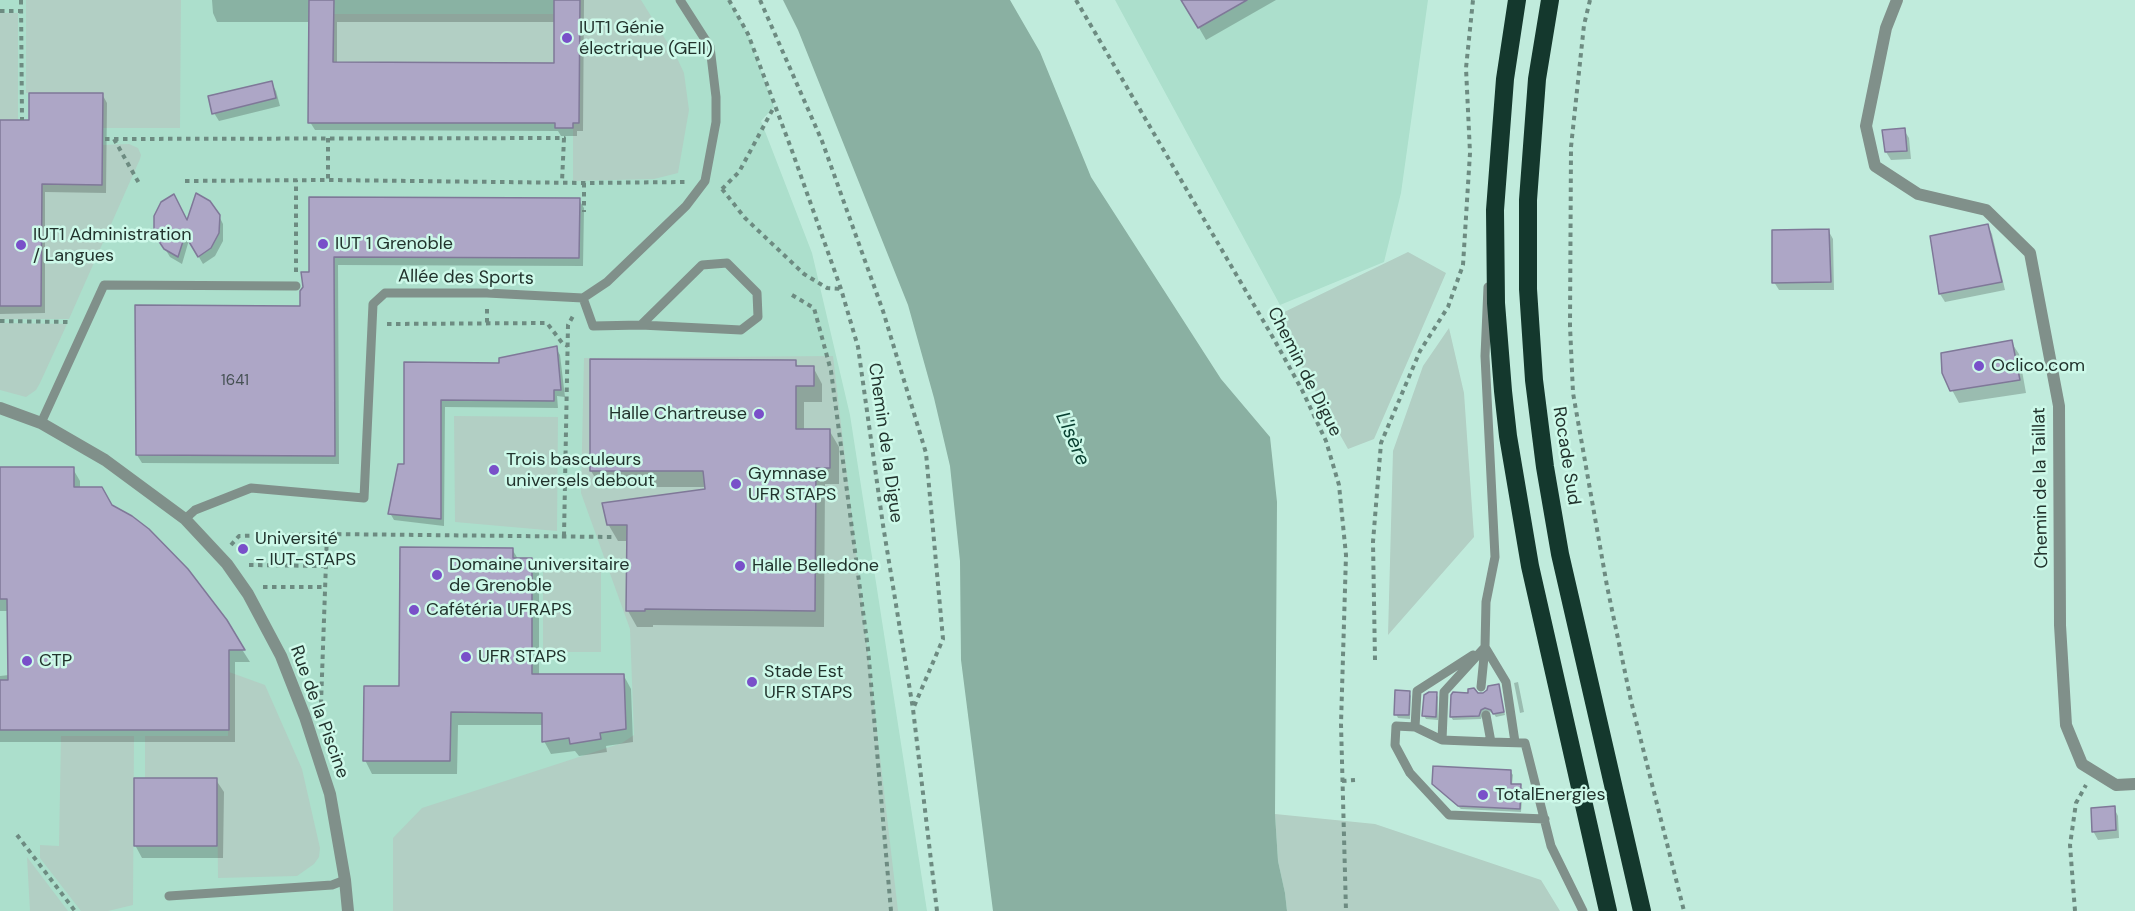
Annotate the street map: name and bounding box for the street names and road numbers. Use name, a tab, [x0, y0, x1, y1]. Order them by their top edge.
street label: Allée des Sports	[398, 266, 534, 290]
street label: Chemin de Digue	[1262, 304, 1346, 440]
street label: Chemin de la Digue	[863, 362, 907, 524]
street label: Rocade Sud	[1548, 405, 1584, 507]
street label: Chemin de la Taillat	[2029, 407, 2053, 569]
street label: Rue de la Piscine	[285, 643, 353, 781]

